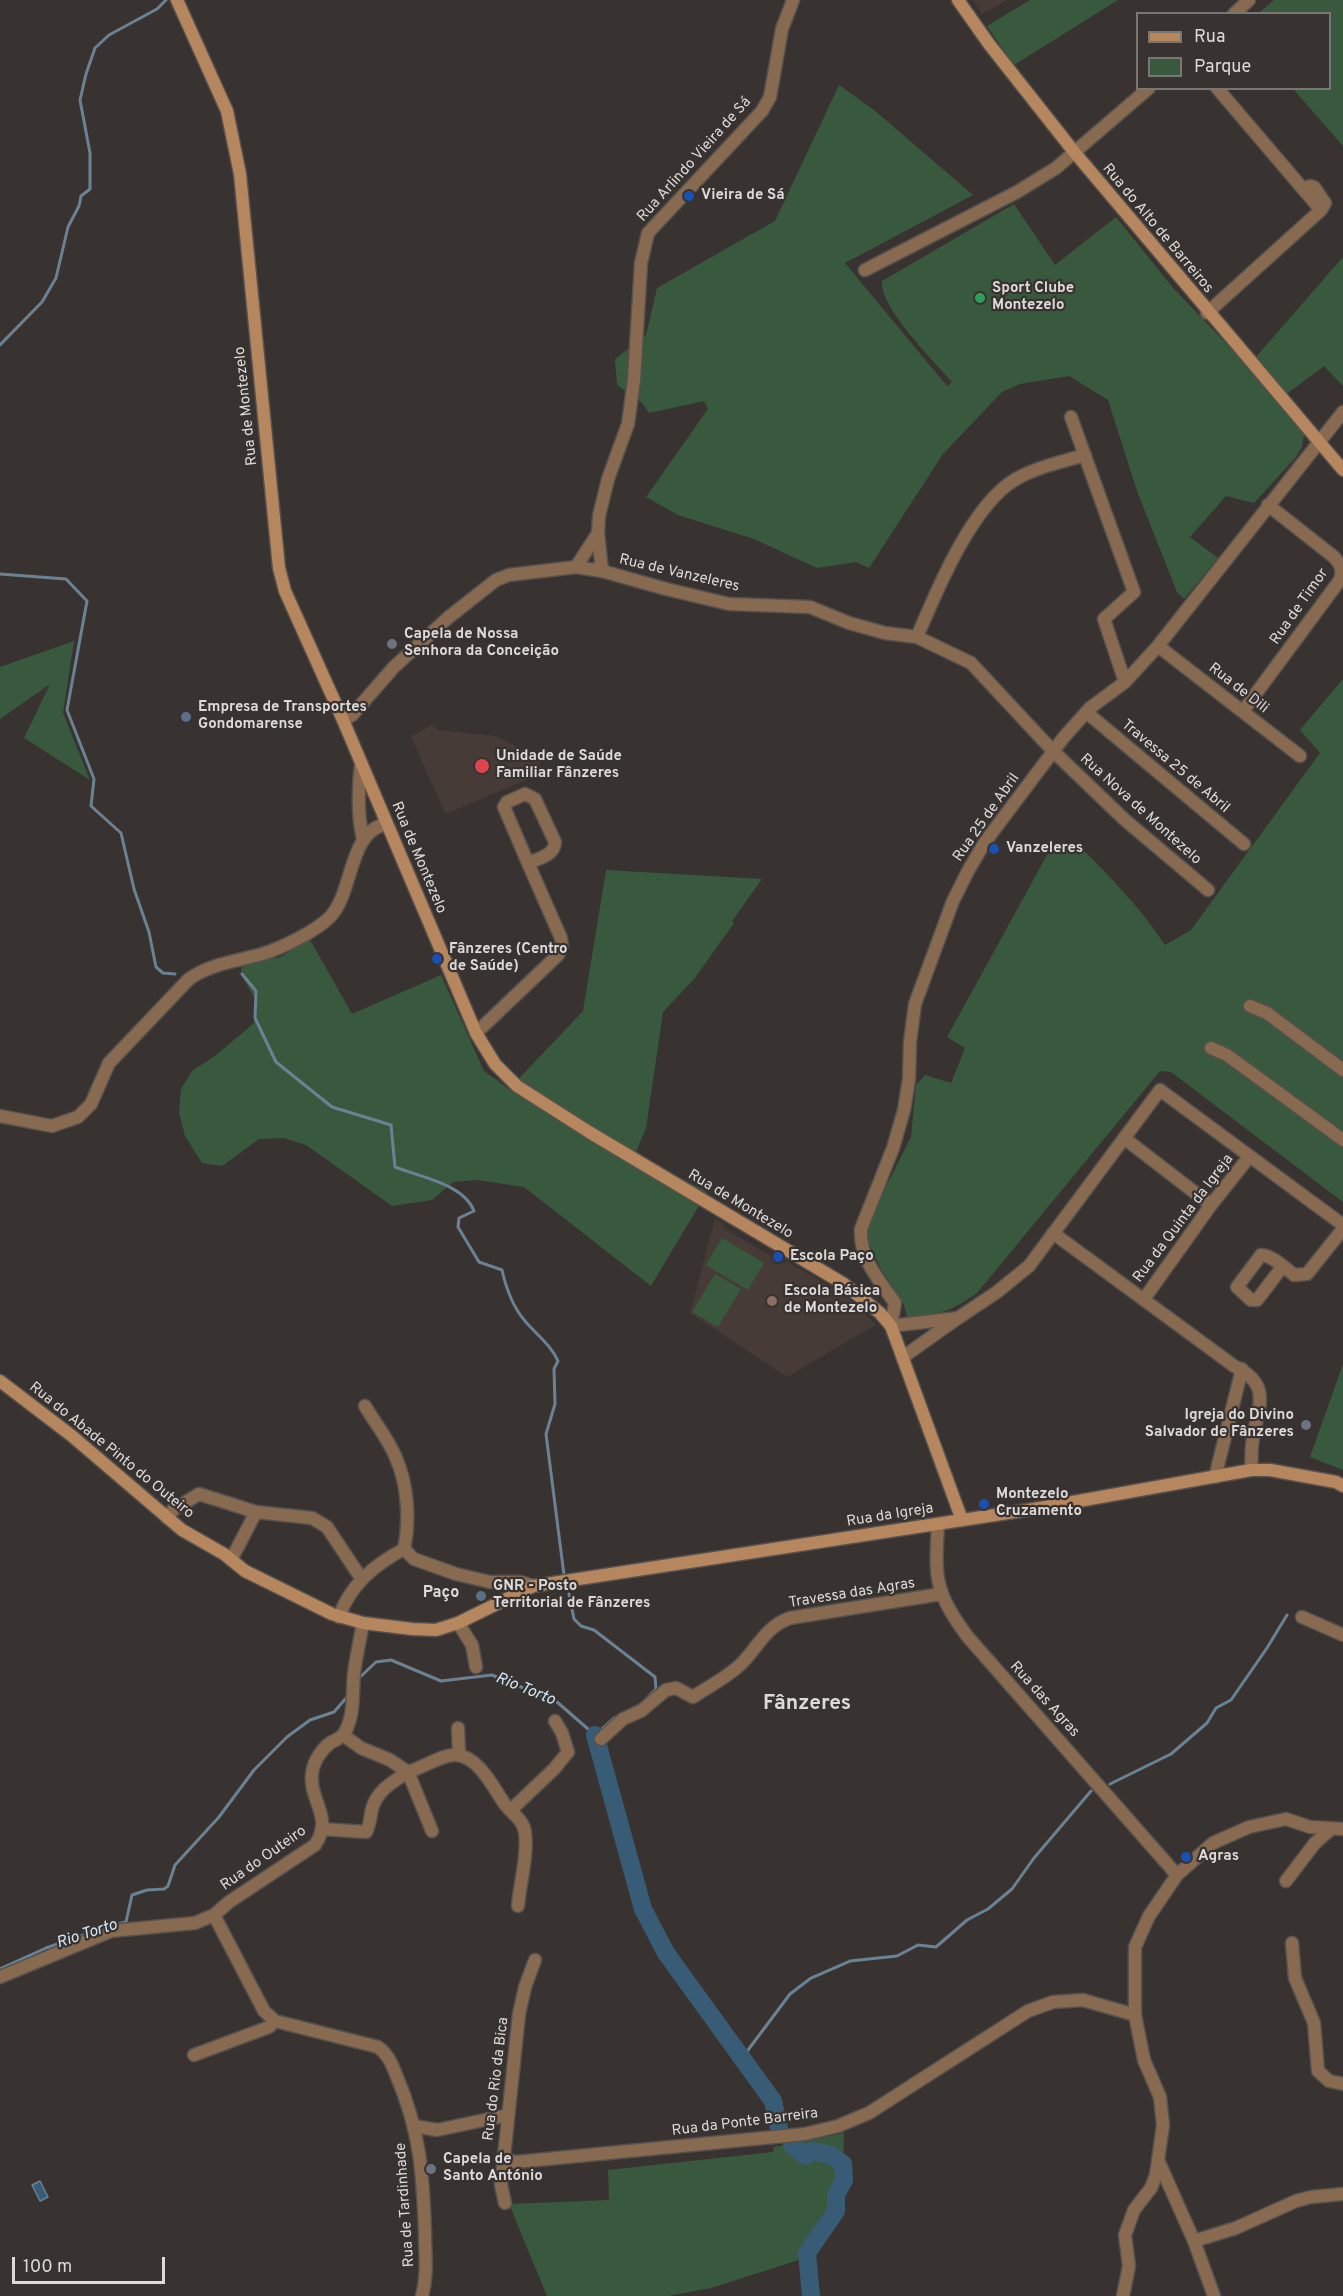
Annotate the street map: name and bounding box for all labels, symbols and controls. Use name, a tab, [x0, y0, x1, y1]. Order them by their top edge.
legend	[1136, 12, 1331, 90]
text: Rua	[1194, 26, 1225, 49]
text: Parque	[1194, 56, 1251, 79]
street label: Rua Arlindo Vieira de Sá	[634, 94, 756, 226]
street label: Rua do Alto de Barreiros	[1098, 161, 1216, 297]
place label: Vieira de Sá	[701, 187, 785, 205]
marker: Vieira de Sá	[682, 189, 696, 203]
place label: Sport Clube Montezelo	[992, 280, 1074, 315]
marker: Sport Clube Montezelo	[973, 291, 987, 305]
street label: Rua de Montezelo	[232, 346, 262, 466]
street label: Rua de Vanzeleres	[617, 551, 741, 597]
street label: Rua de Timor	[1267, 565, 1333, 649]
place label: Capela de Nossa Senhora da Conceição	[404, 626, 559, 661]
marker: Capela de Nossa Senhora da Conceição	[385, 637, 399, 651]
street label: Rua de Dili	[1204, 660, 1272, 718]
place label: Empresa de Transportes Gondomarense	[198, 699, 367, 734]
marker: Empresa de Transportes Gondomarense	[179, 710, 193, 724]
street label: Travessa 25 de Abril	[1117, 716, 1233, 818]
place label: Unidade de Saúde Familiar Fânzeres	[496, 748, 622, 783]
street label: Rua Nova de Montezelo	[1076, 751, 1204, 869]
marker: Unidade de Saúde Familiar Fânzeres	[473, 757, 491, 775]
street label: Rua 25 de Abril	[950, 770, 1024, 866]
street label: Rua de Montezelo	[386, 799, 450, 917]
place label: Vanzeleres	[1006, 840, 1083, 858]
marker: Vanzeleres	[987, 842, 1001, 856]
place label: Fânzeres (Centro de Saúde)	[449, 941, 568, 976]
marker: Fânzeres (Centro de Saúde)	[430, 952, 444, 966]
street label: Rua da Quinta da Igreja	[1130, 1151, 1238, 1287]
street label: Rua de Montezelo	[684, 1166, 796, 1244]
place label: Escola Paço	[790, 1248, 874, 1266]
marker: Escola Paço	[771, 1250, 785, 1264]
place label: Escola Básica de Montezelo	[784, 1283, 880, 1318]
marker: Escola Básica de Montezelo	[765, 1294, 779, 1308]
street label: Rua do Abade Pinto do Outeiro	[25, 1379, 197, 1523]
place label: Igreja do Divino Salvador de Fânzeres	[1145, 1407, 1294, 1442]
marker: Igreja do Divino Salvador de Fânzeres	[1299, 1418, 1313, 1432]
place label: Montezelo Cruzamento	[996, 1486, 1082, 1521]
marker: Montezelo Cruzamento	[977, 1497, 991, 1511]
street label: Rua da Igreja	[845, 1500, 935, 1532]
street label: Travessa das Agras	[788, 1575, 916, 1613]
place label: GNR - Posto Territorial de Fânzeres	[493, 1578, 650, 1613]
district label: Paço	[423, 1584, 459, 1604]
marker: GNR - Posto Territorial de Fânzeres	[474, 1589, 488, 1603]
street label: Rua das Agras	[1005, 1658, 1083, 1742]
water label: Rio Torto	[492, 1669, 558, 1711]
district label: Fânzeres	[763, 1692, 851, 1718]
street label: Rua do Outeiro	[218, 1823, 310, 1895]
place label: Agras	[1198, 1848, 1239, 1866]
marker: Agras	[1179, 1850, 1193, 1864]
water label: Rio Torto	[54, 1916, 120, 1954]
street label: Rua do Rio da Bica	[480, 2016, 514, 2142]
street label: Rua da Ponte Barreira	[671, 2105, 819, 2141]
street label: Rua de Tardinhade	[393, 2142, 419, 2268]
place label: Capela de Santo António	[443, 2151, 543, 2186]
marker: Capela de Santo António	[424, 2162, 438, 2176]
scale bar	[15, 2245, 168, 2283]
text: 100 m	[23, 2256, 72, 2279]

